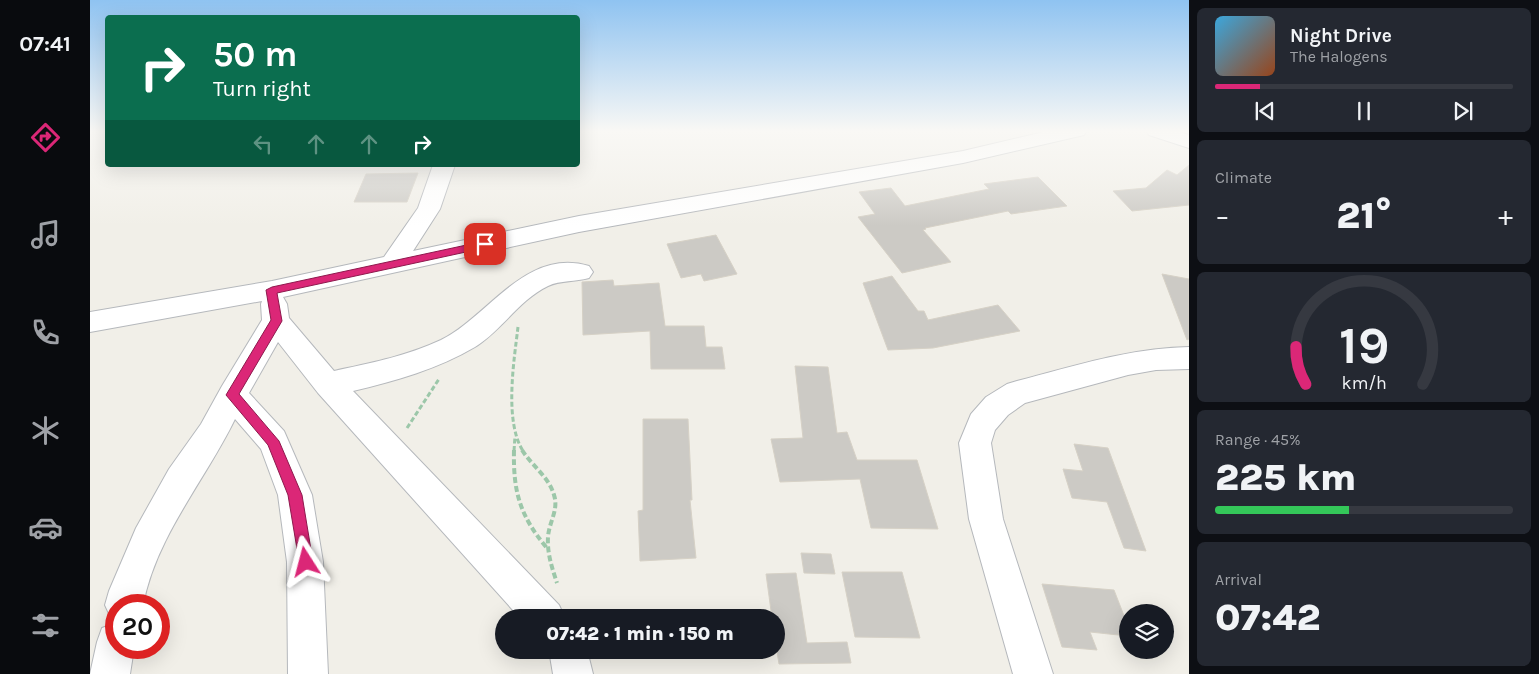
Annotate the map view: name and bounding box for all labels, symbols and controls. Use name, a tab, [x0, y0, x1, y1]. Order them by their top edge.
text: Night Drive	[1290, 25, 1392, 47]
text: 07:41	[19, 31, 71, 57]
text: 50 m	[213, 34, 298, 75]
icon: right	[130, 35, 195, 100]
text: The Halogens	[1290, 47, 1388, 66]
text: Turn right	[213, 76, 311, 102]
icon: previous	[1251, 97, 1279, 125]
icon: pause	[1350, 97, 1378, 125]
icon: next	[1449, 97, 1477, 125]
icon: directions	[28, 120, 63, 155]
icon: left	[249, 130, 277, 158]
icon: ahead	[302, 130, 330, 158]
icon: ahead	[355, 130, 383, 158]
icon: right	[408, 130, 436, 158]
text: Climate	[1215, 168, 1272, 187]
text: 21°	[1336, 193, 1392, 238]
text: −	[1215, 199, 1230, 232]
text: +	[1498, 199, 1513, 232]
icon: music	[28, 217, 63, 252]
pin	[464, 223, 506, 265]
icon: arrive	[471, 230, 499, 258]
icon: phone	[28, 315, 63, 350]
text: 19	[1339, 315, 1389, 376]
text: km/h	[1341, 373, 1387, 394]
icon: climate	[28, 413, 63, 448]
text: Range · 45%	[1215, 430, 1301, 449]
text: 225 km	[1215, 455, 1356, 500]
icon: car	[28, 510, 63, 545]
position arrow	[279, 535, 331, 587]
text: Arrival	[1215, 570, 1262, 589]
speed limit sign: 20	[105, 594, 170, 659]
text: 07:42	[1215, 595, 1321, 640]
map controls	[1119, 604, 1174, 659]
button: layers	[1119, 604, 1174, 659]
icon: filters	[28, 608, 63, 643]
text: 07:42 · 1 min · 150 m	[546, 623, 734, 645]

